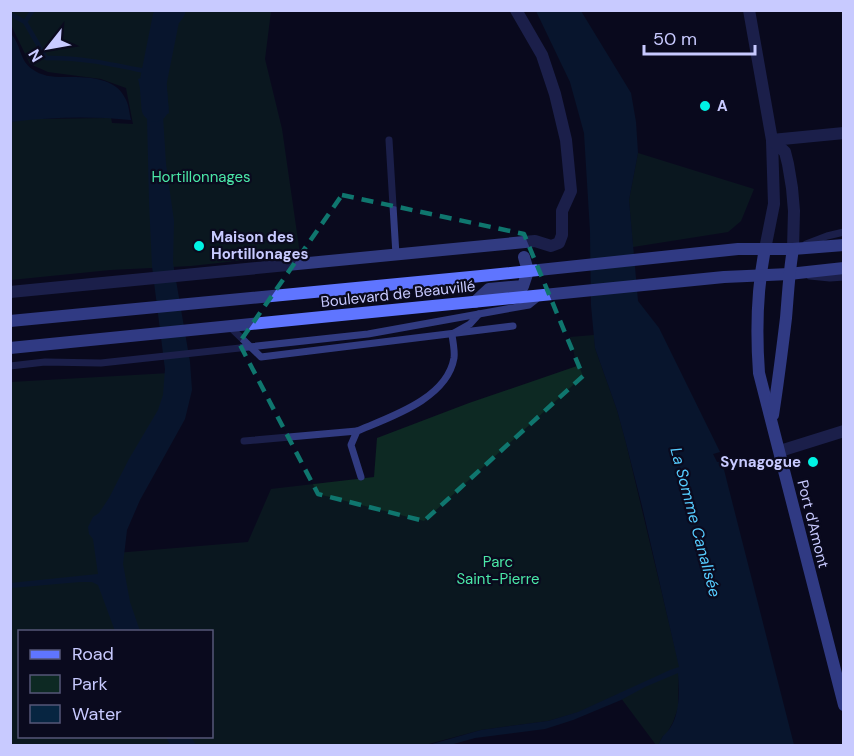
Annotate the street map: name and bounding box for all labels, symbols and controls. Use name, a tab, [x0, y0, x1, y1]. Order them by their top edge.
north arrow	[18, 18, 78, 78]
scale bar	[644, 18, 755, 56]
text: 50 m	[653, 27, 697, 51]
text: N	[24, 45, 48, 66]
place label: A	[717, 96, 728, 116]
marker: A	[698, 99, 712, 113]
park label: Hortillonnages	[151, 167, 251, 187]
place label: Maison des Hortillonages	[211, 227, 308, 264]
marker: Maison des Hortillonages	[192, 239, 206, 253]
street label: Boulevard de Beauvillé	[320, 276, 476, 312]
water label: La Somme Canalisée	[665, 445, 726, 599]
place label: Synagogue	[720, 452, 801, 472]
marker: Synagogue	[806, 455, 820, 469]
street label: Port d'Amont	[792, 478, 834, 570]
park label: Parc Saint-Pierre	[456, 552, 540, 589]
legend	[18, 630, 213, 738]
text: Road	[72, 642, 114, 666]
text: Park	[72, 672, 108, 696]
text: Water	[72, 702, 122, 726]

